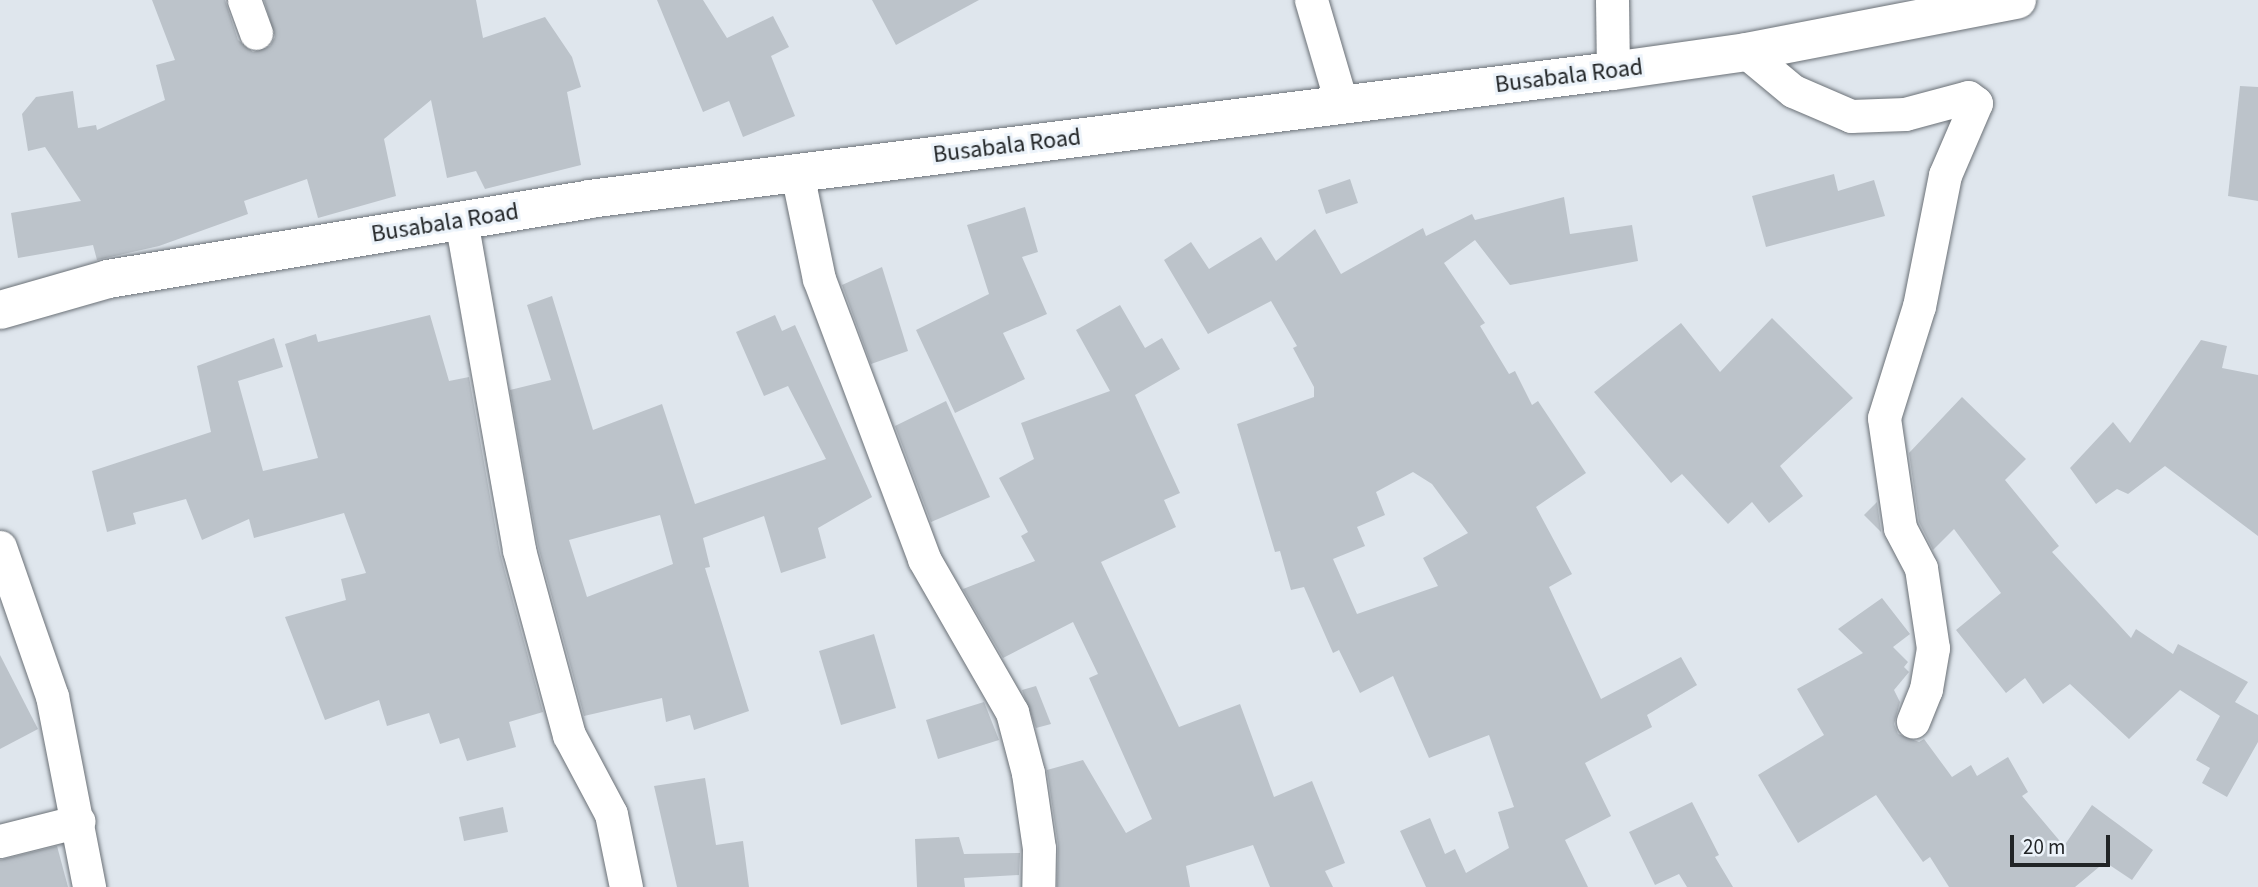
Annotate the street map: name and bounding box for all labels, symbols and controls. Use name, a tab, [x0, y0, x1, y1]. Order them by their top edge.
street label: Busabala Road	[1493, 53, 1645, 99]
street label: Busabala Road	[931, 123, 1083, 169]
street label: Busabala Road	[369, 197, 521, 249]
scale bar	[2013, 820, 2113, 864]
text: 20 m	[2023, 832, 2065, 862]

